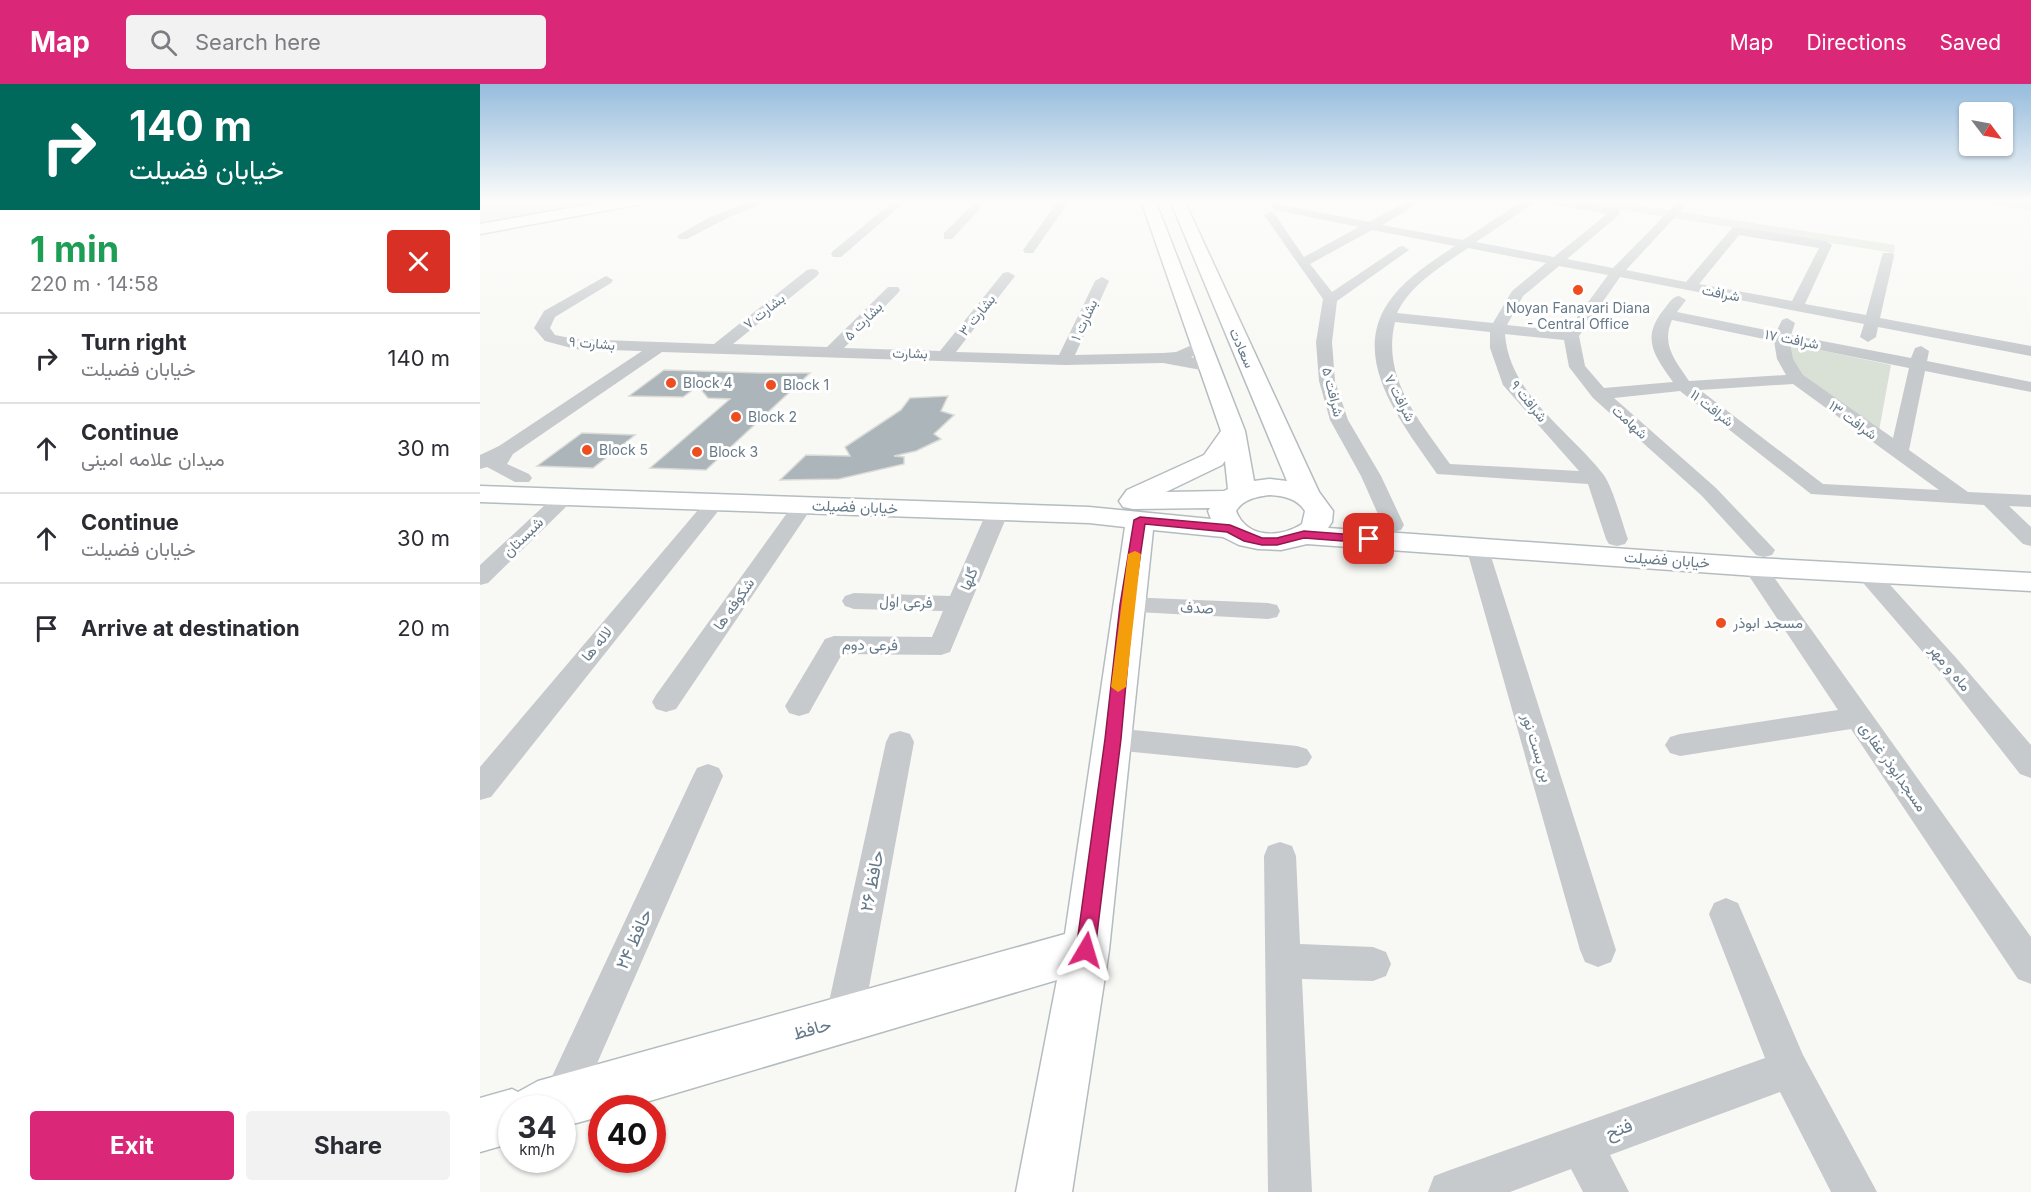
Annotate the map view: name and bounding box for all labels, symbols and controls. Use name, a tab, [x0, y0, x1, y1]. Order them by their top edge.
search box	[126, 15, 546, 69]
text: Map	[30, 25, 90, 59]
icon: search	[147, 26, 180, 59]
text: Search here	[195, 29, 321, 55]
text: Map	[1730, 30, 1773, 55]
text: Directions	[1806, 30, 1907, 55]
text: Saved	[1940, 30, 2001, 55]
text: 140 m	[129, 100, 252, 151]
north arrow	[1959, 102, 2013, 156]
map controls	[1959, 102, 2013, 156]
icon: right	[30, 108, 108, 186]
text: خیابان فضیلت	[129, 153, 284, 186]
text: 1 min	[30, 227, 119, 271]
button: close	[387, 230, 450, 293]
text: 220 m · 14:58	[30, 272, 159, 296]
street label: شرافت	[1701, 281, 1741, 305]
marker: Noyan Fanavari Diana - Central Office	[1571, 283, 1585, 297]
street label: بشارت ۷	[740, 289, 788, 333]
street label: بشارت ۳	[955, 290, 999, 340]
street label: بشارت ۱	[1067, 296, 1101, 344]
street label: بشارت ۵	[840, 298, 886, 344]
place label: Noyan Fanavari Diana - Central Office	[1506, 299, 1650, 332]
street label: سعادت	[1226, 325, 1259, 370]
street label: شرافت ۱۷	[1764, 325, 1820, 353]
text: Turn right	[81, 329, 187, 355]
street label: بشارت ۹	[568, 332, 616, 354]
icon: right	[30, 342, 63, 375]
street label: بشارت	[892, 344, 928, 362]
text: 140 m	[388, 345, 450, 371]
text: خیابان فضیلت	[81, 357, 196, 381]
street label: شرافت ۵	[1318, 365, 1348, 419]
street label: شرافت ۷	[1381, 371, 1419, 425]
place label: Block 4	[683, 374, 733, 391]
marker: Block 4	[664, 376, 678, 390]
place label: Block 1	[783, 376, 829, 393]
street label: شرافت ۹	[1507, 376, 1551, 426]
marker: Block 1	[764, 378, 778, 392]
street label: شرافت ۱۱	[1687, 385, 1737, 431]
street label: شرافت ۱۳	[1825, 396, 1881, 444]
street label: شهامت	[1608, 401, 1652, 443]
place label: Block 2	[748, 408, 797, 425]
marker: Block 2	[729, 410, 743, 424]
text: Continue	[81, 419, 179, 445]
icon: ahead	[30, 432, 63, 465]
text: 30 m	[397, 435, 450, 461]
place label: Block 5	[599, 441, 648, 458]
marker: Block 5	[580, 443, 594, 457]
place label: Block 3	[709, 443, 758, 460]
marker: Block 3	[690, 445, 704, 459]
text: میدان علامه امینی	[81, 447, 225, 471]
street label: خیابان فضیلت	[812, 496, 898, 517]
text: Continue	[81, 509, 179, 535]
street label: شبستان	[498, 512, 547, 561]
pin	[1343, 513, 1394, 564]
icon: ahead	[30, 522, 63, 555]
icon: arrive	[1352, 522, 1385, 555]
text: 30 m	[397, 525, 450, 551]
text: خیابان فضیلت	[81, 537, 196, 561]
street label: خیابان فضیلت	[1623, 547, 1711, 572]
street label: گلها	[955, 564, 982, 593]
street label: شکوفه ها	[709, 574, 758, 633]
street label: فرعی اول	[879, 591, 933, 613]
street label: صدف	[1180, 597, 1214, 618]
icon: arrive	[30, 612, 63, 645]
place label: مسجد ابوذر	[1732, 613, 1803, 632]
text: Arrive at destination	[81, 615, 300, 641]
text: 20 m	[397, 615, 450, 641]
marker: مسجد ابوذر	[1714, 616, 1728, 630]
street label: لاله ها	[577, 622, 616, 665]
street label: فرعی دوم	[842, 635, 898, 655]
street label: ماه و مهر	[1925, 640, 1975, 695]
street label: بن بست نور	[1517, 710, 1557, 785]
street label: مسجدابوذر غفاری	[1855, 718, 1931, 816]
street label: حافظ ۲۶	[855, 848, 888, 913]
street label: حافظ ۲۴	[611, 906, 656, 972]
position arrow	[1054, 918, 1118, 982]
street label: حافظ	[790, 1013, 833, 1044]
speed limit sign: 40	[588, 1095, 666, 1173]
text: 34	[517, 1109, 557, 1145]
button: Exit	[30, 1111, 234, 1180]
button: Share	[246, 1111, 450, 1180]
street label: فتح	[1603, 1114, 1636, 1145]
text: km/h	[519, 1140, 555, 1159]

